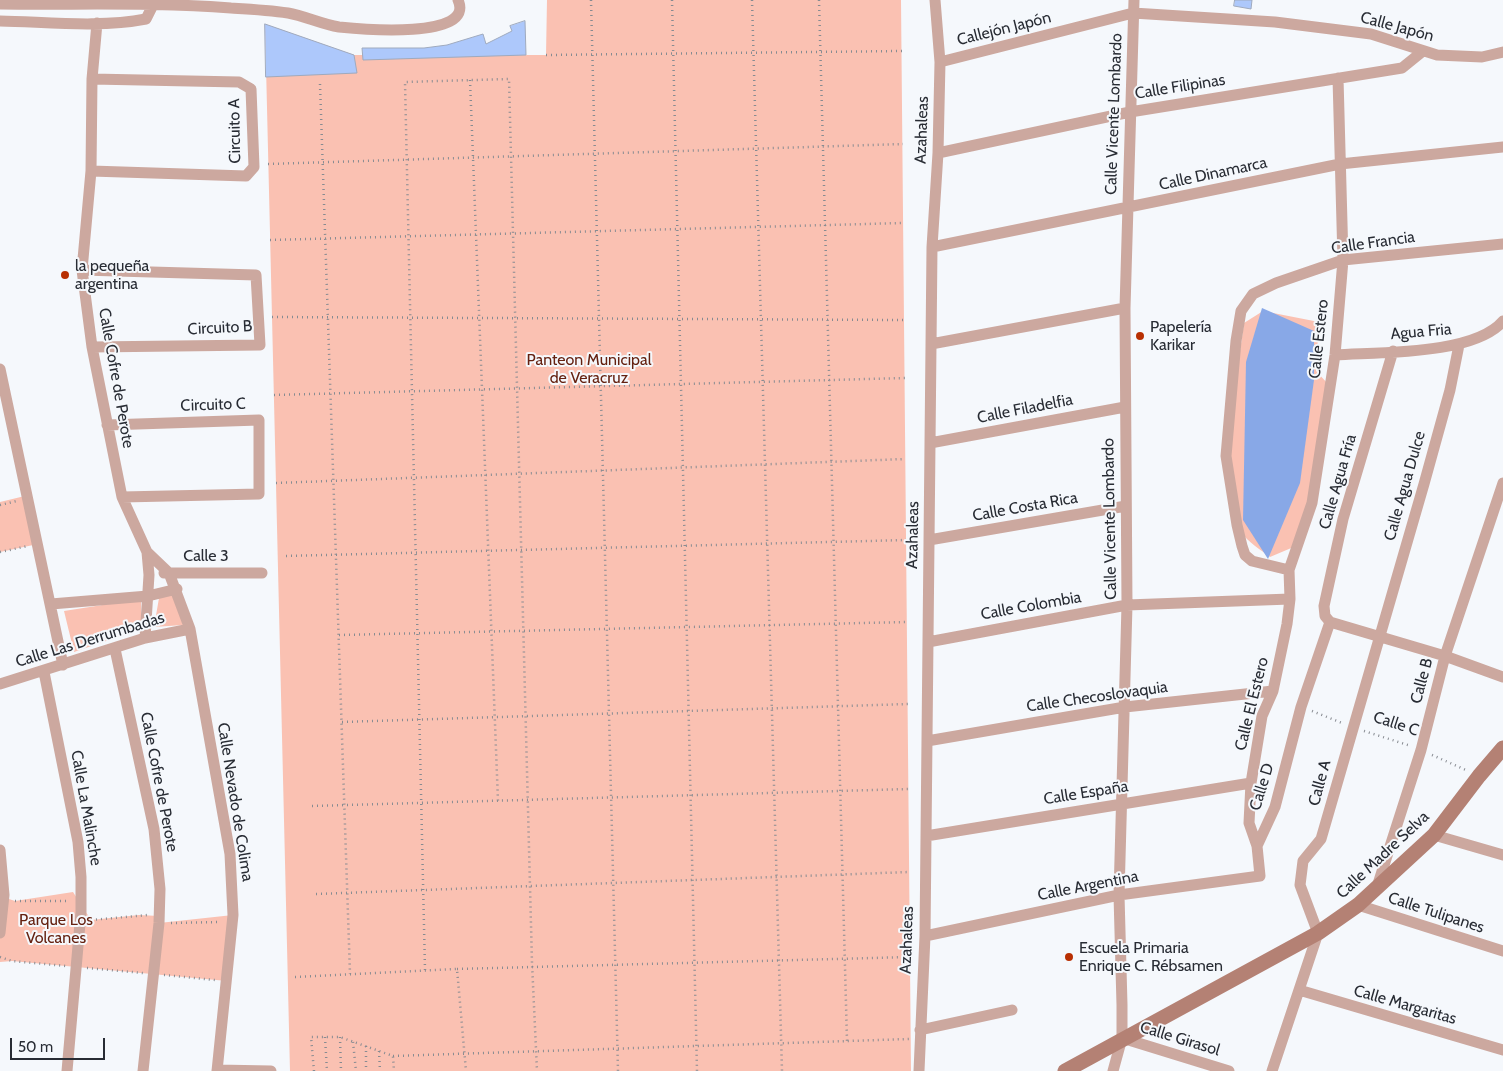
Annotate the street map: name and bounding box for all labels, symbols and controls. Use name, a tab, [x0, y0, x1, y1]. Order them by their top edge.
street label: Callejón Japón	[955, 8, 1053, 50]
street label: Calle Japón	[1358, 8, 1436, 46]
street label: Calle Vicente Lombardo	[1102, 33, 1126, 195]
street label: Calle Filipinas	[1133, 70, 1227, 104]
street label: Azahaleas	[911, 96, 933, 164]
street label: Circuito A	[225, 98, 245, 164]
street label: Calle Dinamarca	[1157, 153, 1269, 195]
street label: Calle Francia	[1330, 228, 1416, 258]
place label: la pequeña argentina	[75, 256, 149, 294]
marker: la pequeña argentina	[59, 269, 71, 281]
street label: Calle Estero	[1305, 299, 1333, 379]
street label: Calle Cofre de Perote	[94, 306, 138, 450]
street label: Circuito B	[187, 317, 253, 339]
place label: Papelería Karikar	[1150, 317, 1212, 355]
street label: Agua Fria	[1390, 320, 1452, 344]
marker: Papelería Karikar	[1134, 330, 1146, 342]
park label: Panteon Municipal de Veracruz	[527, 350, 651, 388]
street label: Calle Filadelfia	[976, 390, 1074, 428]
street label: Circuito C	[180, 394, 246, 416]
street label: Calle Agua Dulce	[1380, 429, 1430, 543]
street label: Calle Agua Fría	[1315, 432, 1361, 532]
street label: Calle Vicente Lombardo	[1099, 438, 1121, 600]
street label: Calle Costa Rica	[971, 488, 1079, 526]
street label: Azahaleas	[903, 501, 923, 569]
street label: Calle 3	[183, 546, 229, 566]
street label: Calle Colombia	[979, 588, 1083, 624]
street label: Calle Las Derrumbadas	[13, 608, 167, 672]
street label: Calle El Estero	[1231, 655, 1273, 753]
street label: Calle B	[1407, 656, 1437, 706]
street label: Calle Checoslovaquia	[1025, 678, 1169, 716]
street label: Calle C	[1371, 708, 1421, 740]
street label: Calle Cofre de Perote	[136, 710, 182, 854]
street label: Calle Nevado de Colima	[213, 721, 257, 883]
street label: Calle La Malinche	[66, 749, 106, 867]
street label: Calle A	[1305, 758, 1335, 808]
street label: Calle D	[1246, 761, 1278, 813]
street label: Calle España	[1042, 777, 1130, 809]
street label: Calle Madre Selva	[1333, 807, 1433, 903]
street label: Calle Argentina	[1036, 867, 1140, 905]
street label: Calle Tulipanes	[1386, 888, 1486, 938]
street label: Azahaleas	[896, 906, 918, 974]
park label: Parque Los Volcanes	[19, 910, 93, 948]
place label: Escuela Primaria Enrique C. Rébsamen	[1079, 938, 1223, 976]
marker: Escuela Primaria Enrique C. Rébsamen	[1063, 951, 1075, 963]
street label: Calle Margaritas	[1351, 981, 1459, 1029]
street label: Calle Girasol	[1138, 1018, 1222, 1060]
scale bar	[12, 1028, 108, 1060]
text: 50 m	[18, 1038, 53, 1056]

